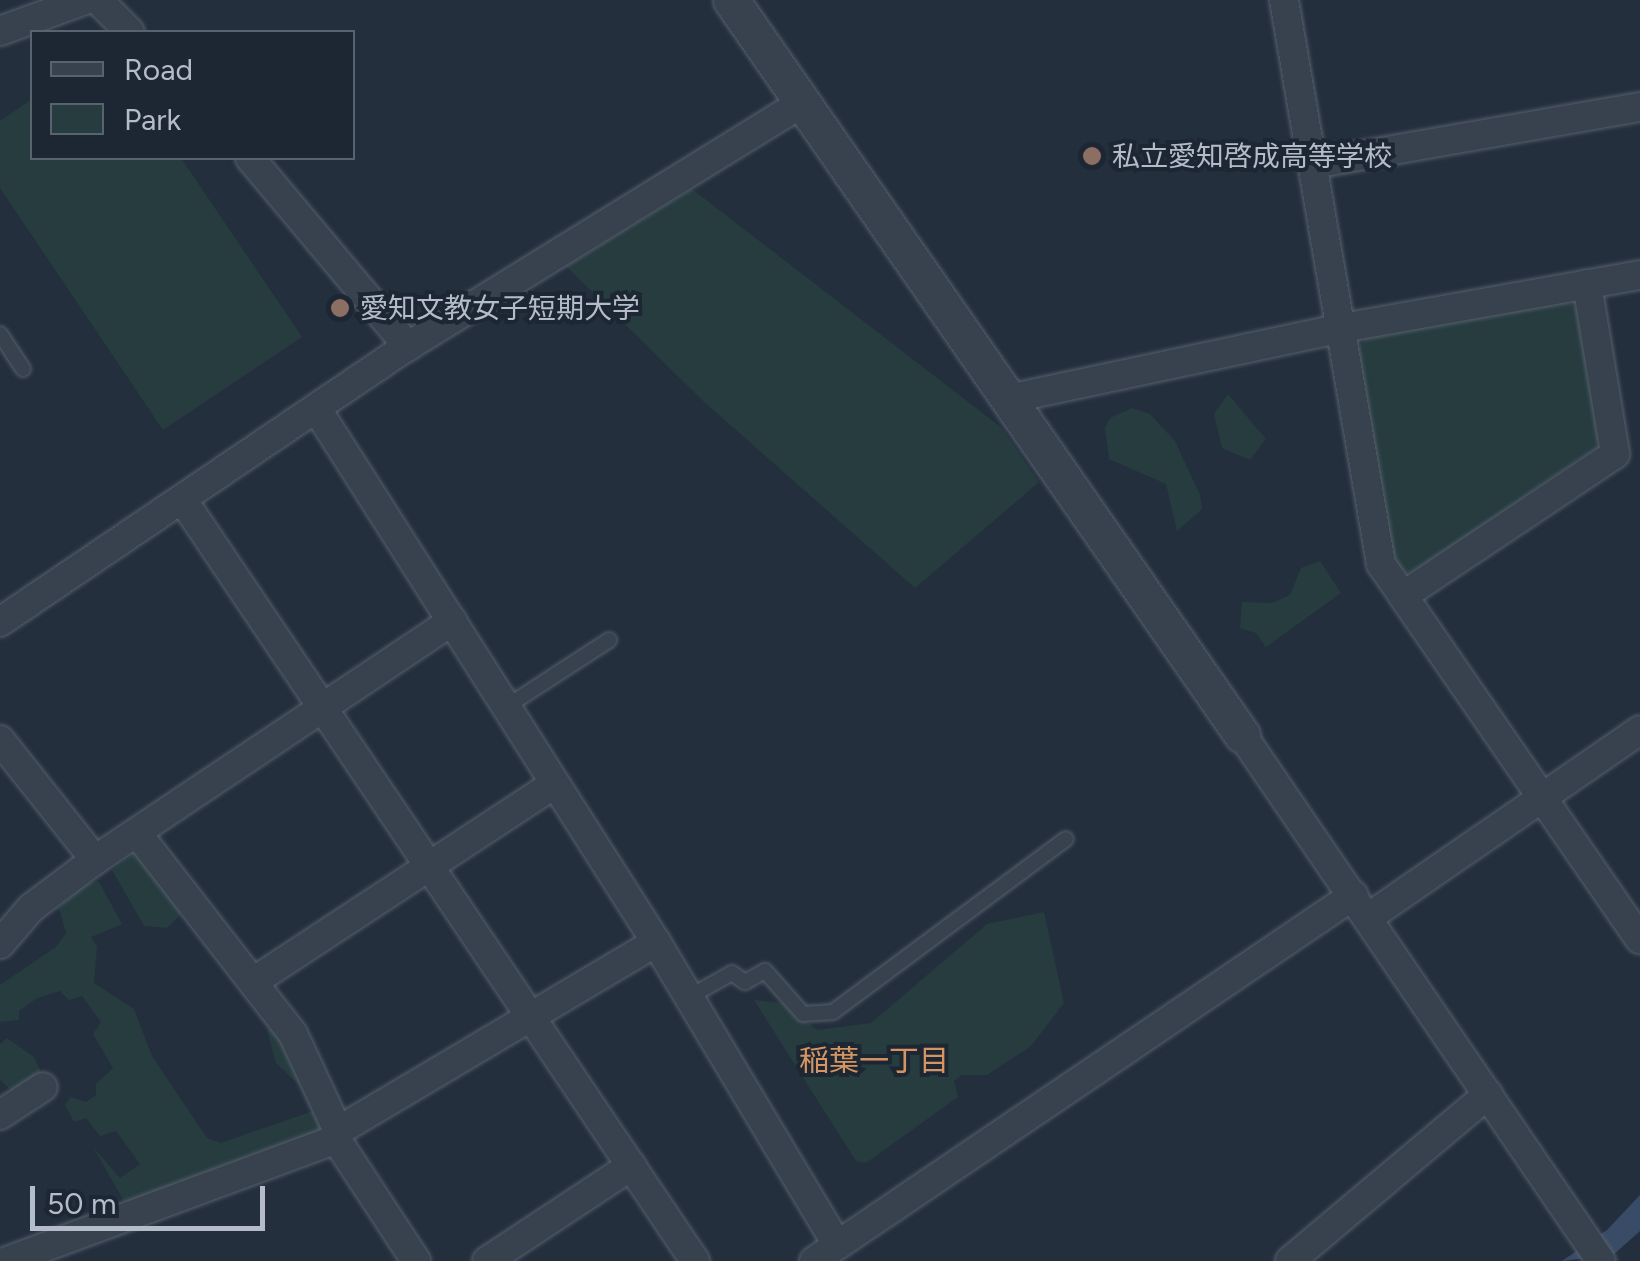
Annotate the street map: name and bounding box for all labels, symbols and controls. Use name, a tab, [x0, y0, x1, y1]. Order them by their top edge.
legend	[30, 30, 355, 160]
text: Road	[124, 51, 193, 88]
text: Park	[124, 101, 181, 138]
place label: 私立愛知啓成高等学校	[1112, 139, 1392, 173]
marker: 私立愛知啓成高等学校	[1081, 145, 1103, 167]
place label: 愛知文教女子短期大学	[360, 291, 640, 325]
marker: 愛知文教女子短期大学	[329, 297, 351, 319]
district label: 稲葉一丁目	[799, 1043, 949, 1079]
scale bar	[35, 1166, 270, 1228]
text: 50 m	[47, 1185, 116, 1222]

